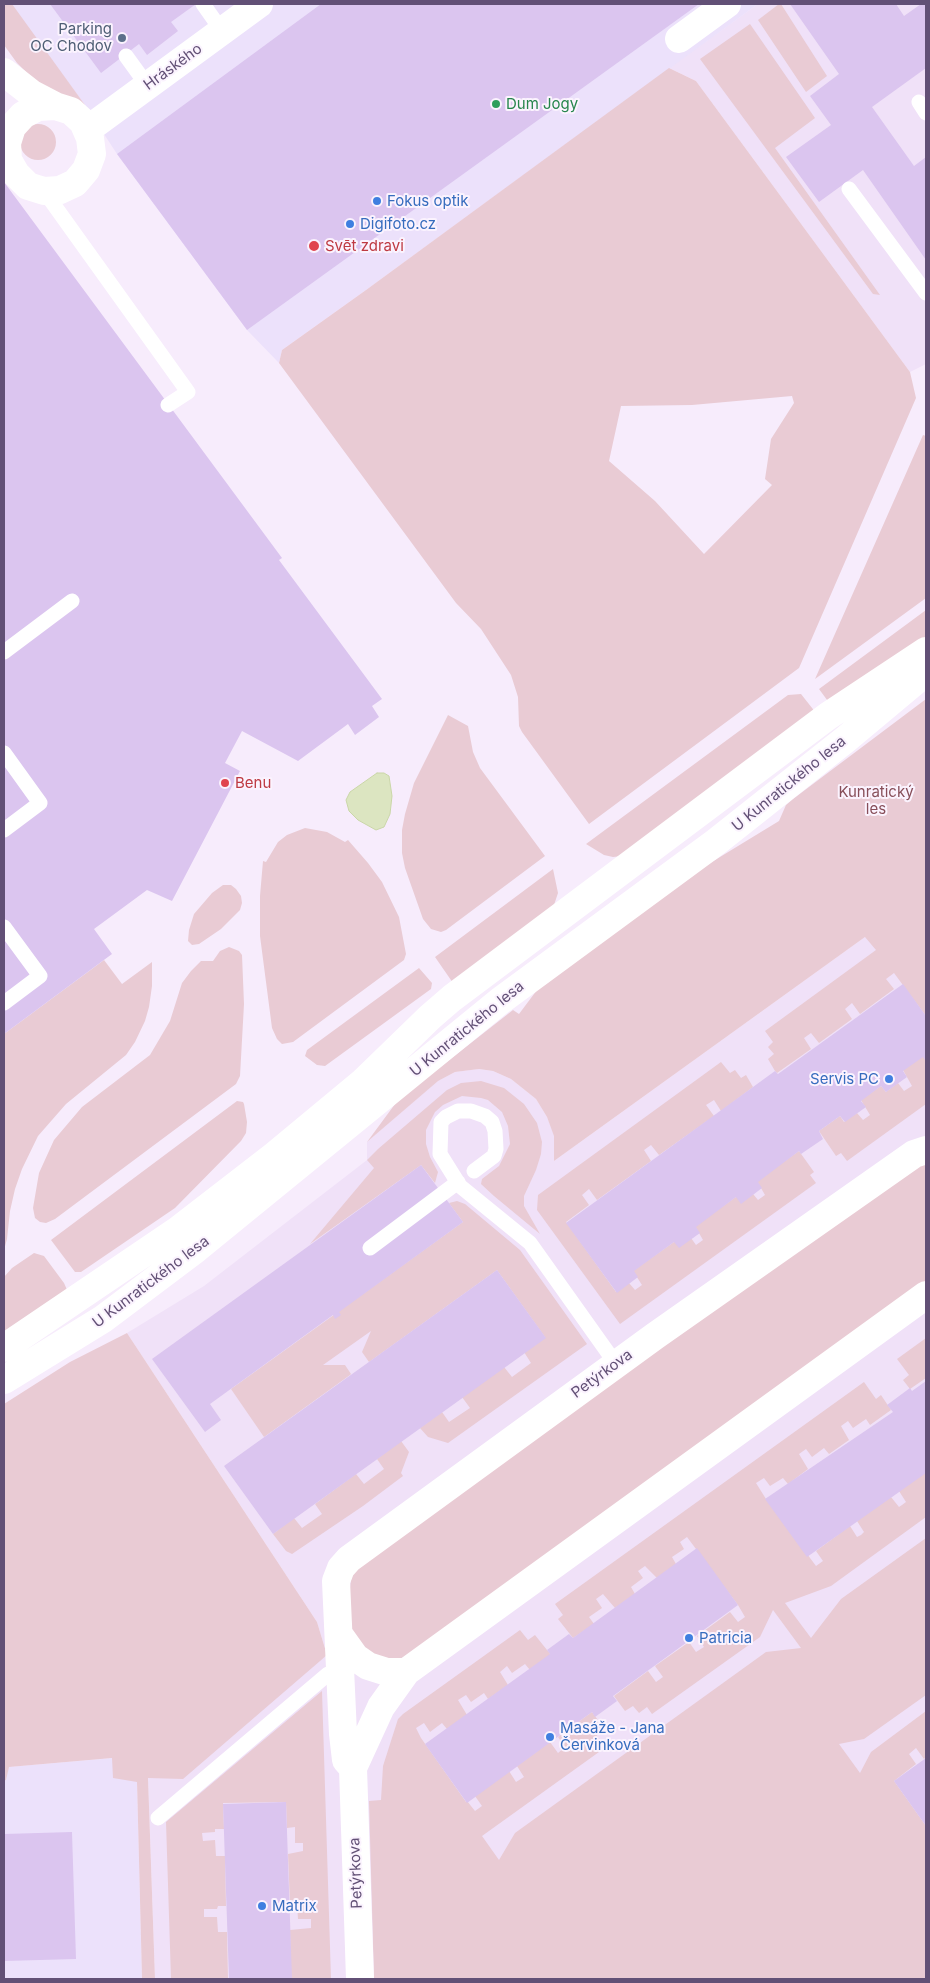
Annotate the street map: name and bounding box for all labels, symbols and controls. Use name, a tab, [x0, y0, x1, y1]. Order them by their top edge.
place label: Parking OC Chodov	[30, 20, 112, 55]
marker: Parking OC Chodov	[116, 32, 128, 44]
street label: Hráského	[140, 40, 206, 94]
place label: Dum Jogy	[506, 95, 578, 113]
marker: Dum Jogy	[490, 98, 502, 110]
place label: Fokus optik	[387, 192, 468, 210]
marker: Fokus optik	[371, 195, 383, 207]
place label: Digifoto.cz	[360, 215, 436, 233]
marker: Digifoto.cz	[344, 218, 356, 230]
place label: Svēt zdravi	[325, 237, 404, 255]
marker: Svēt zdravi	[307, 239, 321, 253]
street label: U Kunratického lesa	[728, 733, 850, 835]
place label: Benu	[235, 774, 271, 792]
marker: Benu	[219, 777, 231, 789]
park label: Kunratický les	[838, 783, 914, 818]
street label: U Kunratického lesa	[406, 978, 528, 1080]
place label: Servis PC	[810, 1070, 879, 1088]
marker: Servis PC	[883, 1073, 895, 1085]
street label: U Kunratického lesa	[89, 1232, 213, 1332]
street label: Petýrkova	[568, 1346, 636, 1402]
place label: Patricia	[699, 1629, 752, 1647]
marker: Patricia	[683, 1632, 695, 1644]
place label: Masáže - Jana Červinková	[560, 1719, 665, 1754]
marker: Masáže - Jana Červinková	[544, 1731, 556, 1743]
street label: Petýrkova	[346, 1837, 366, 1909]
place label: Matrix	[272, 1897, 317, 1915]
marker: Matrix	[256, 1900, 268, 1912]

